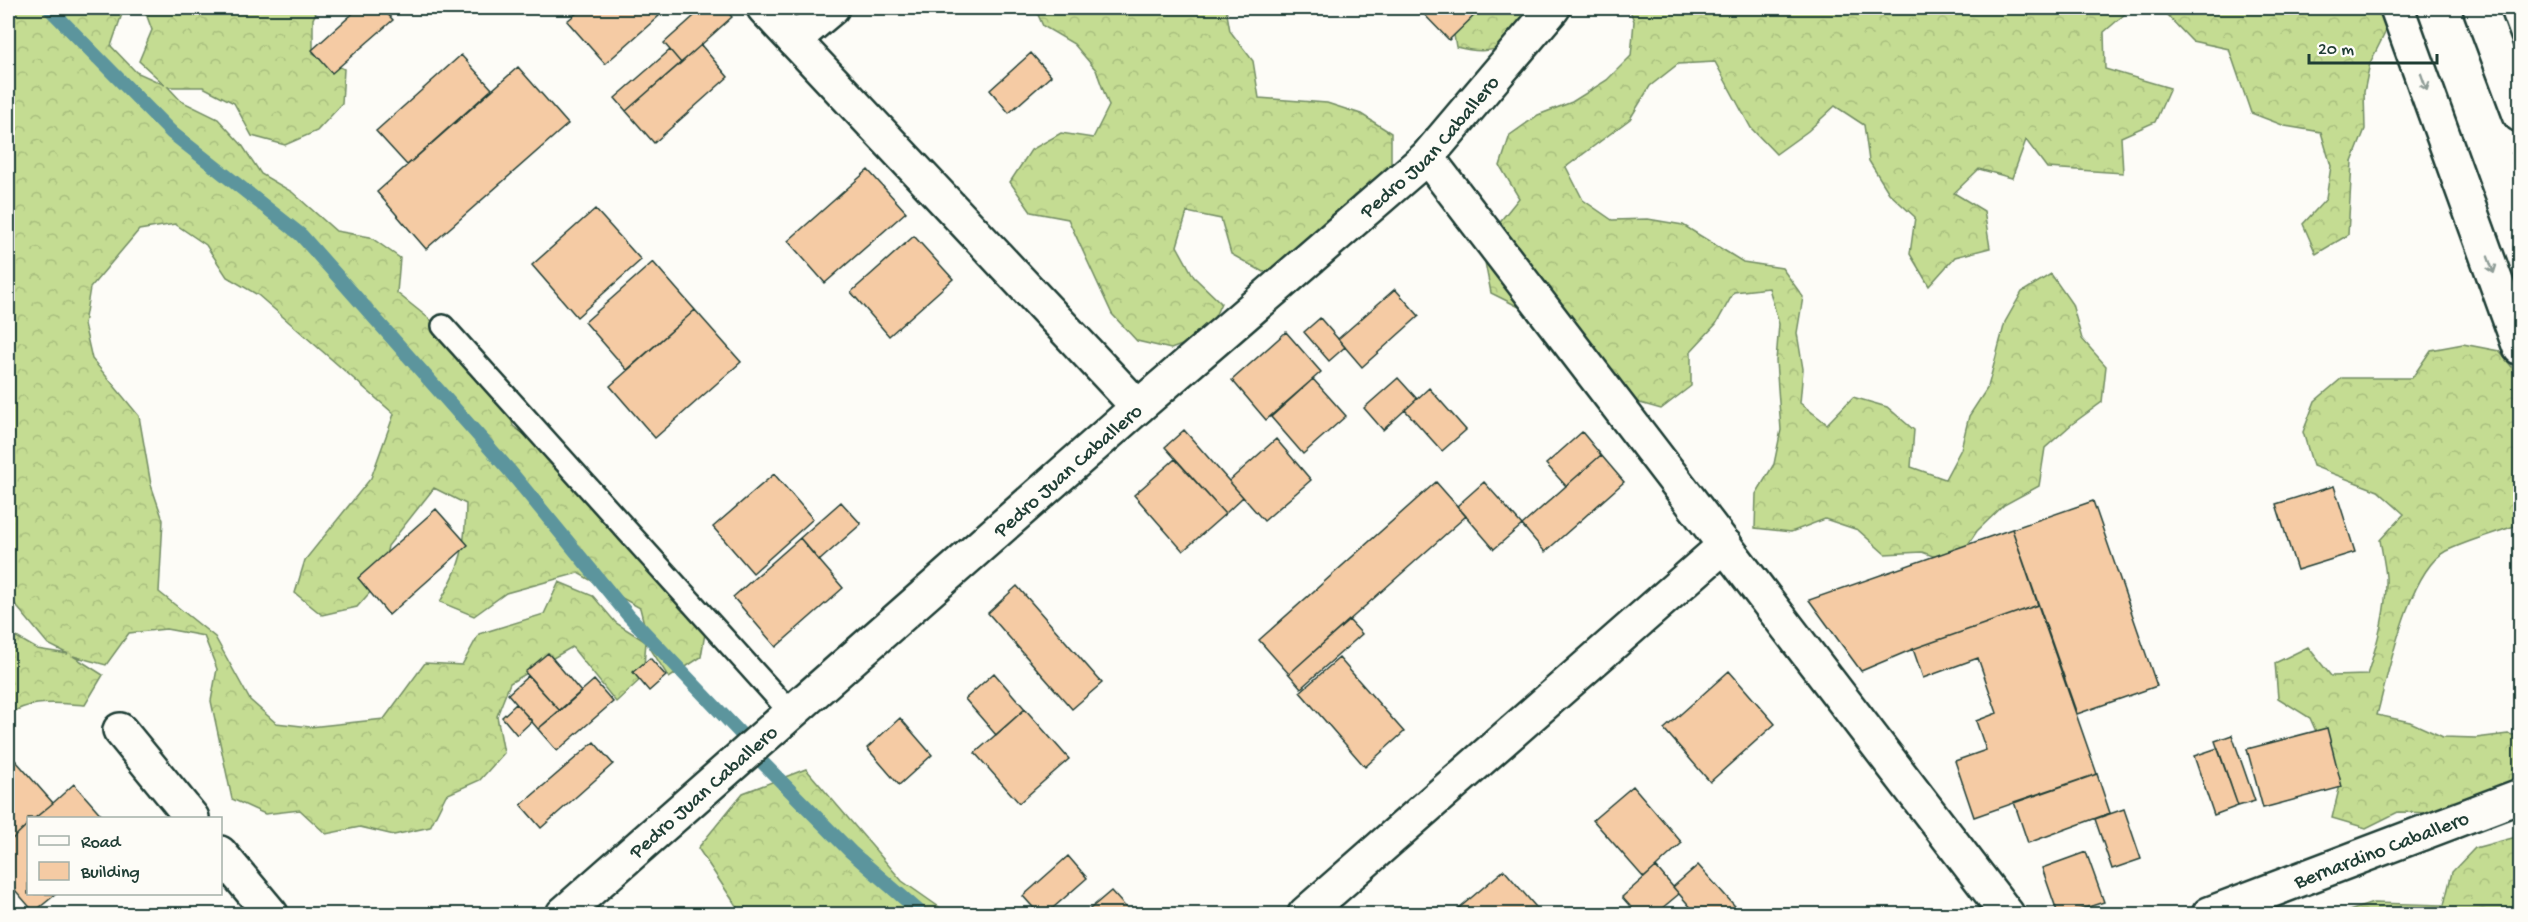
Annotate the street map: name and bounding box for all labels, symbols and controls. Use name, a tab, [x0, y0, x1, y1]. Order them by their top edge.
scale bar	[2309, 27, 2436, 65]
text: 20 m	[2318, 40, 2354, 61]
street label: Pedro Juan Caballero	[1356, 72, 1507, 226]
one-way arrow	[2420, 72, 2431, 91]
one-way arrow	[2487, 255, 2498, 274]
street label: Pedro Juan Caballero	[989, 400, 1149, 545]
street label: Pedro Juan Caballero	[625, 721, 784, 866]
street label: Bernardino Caballero	[2290, 807, 2473, 897]
legend	[27, 817, 222, 895]
text: Road	[81, 833, 122, 854]
text: Building	[80, 863, 140, 884]

